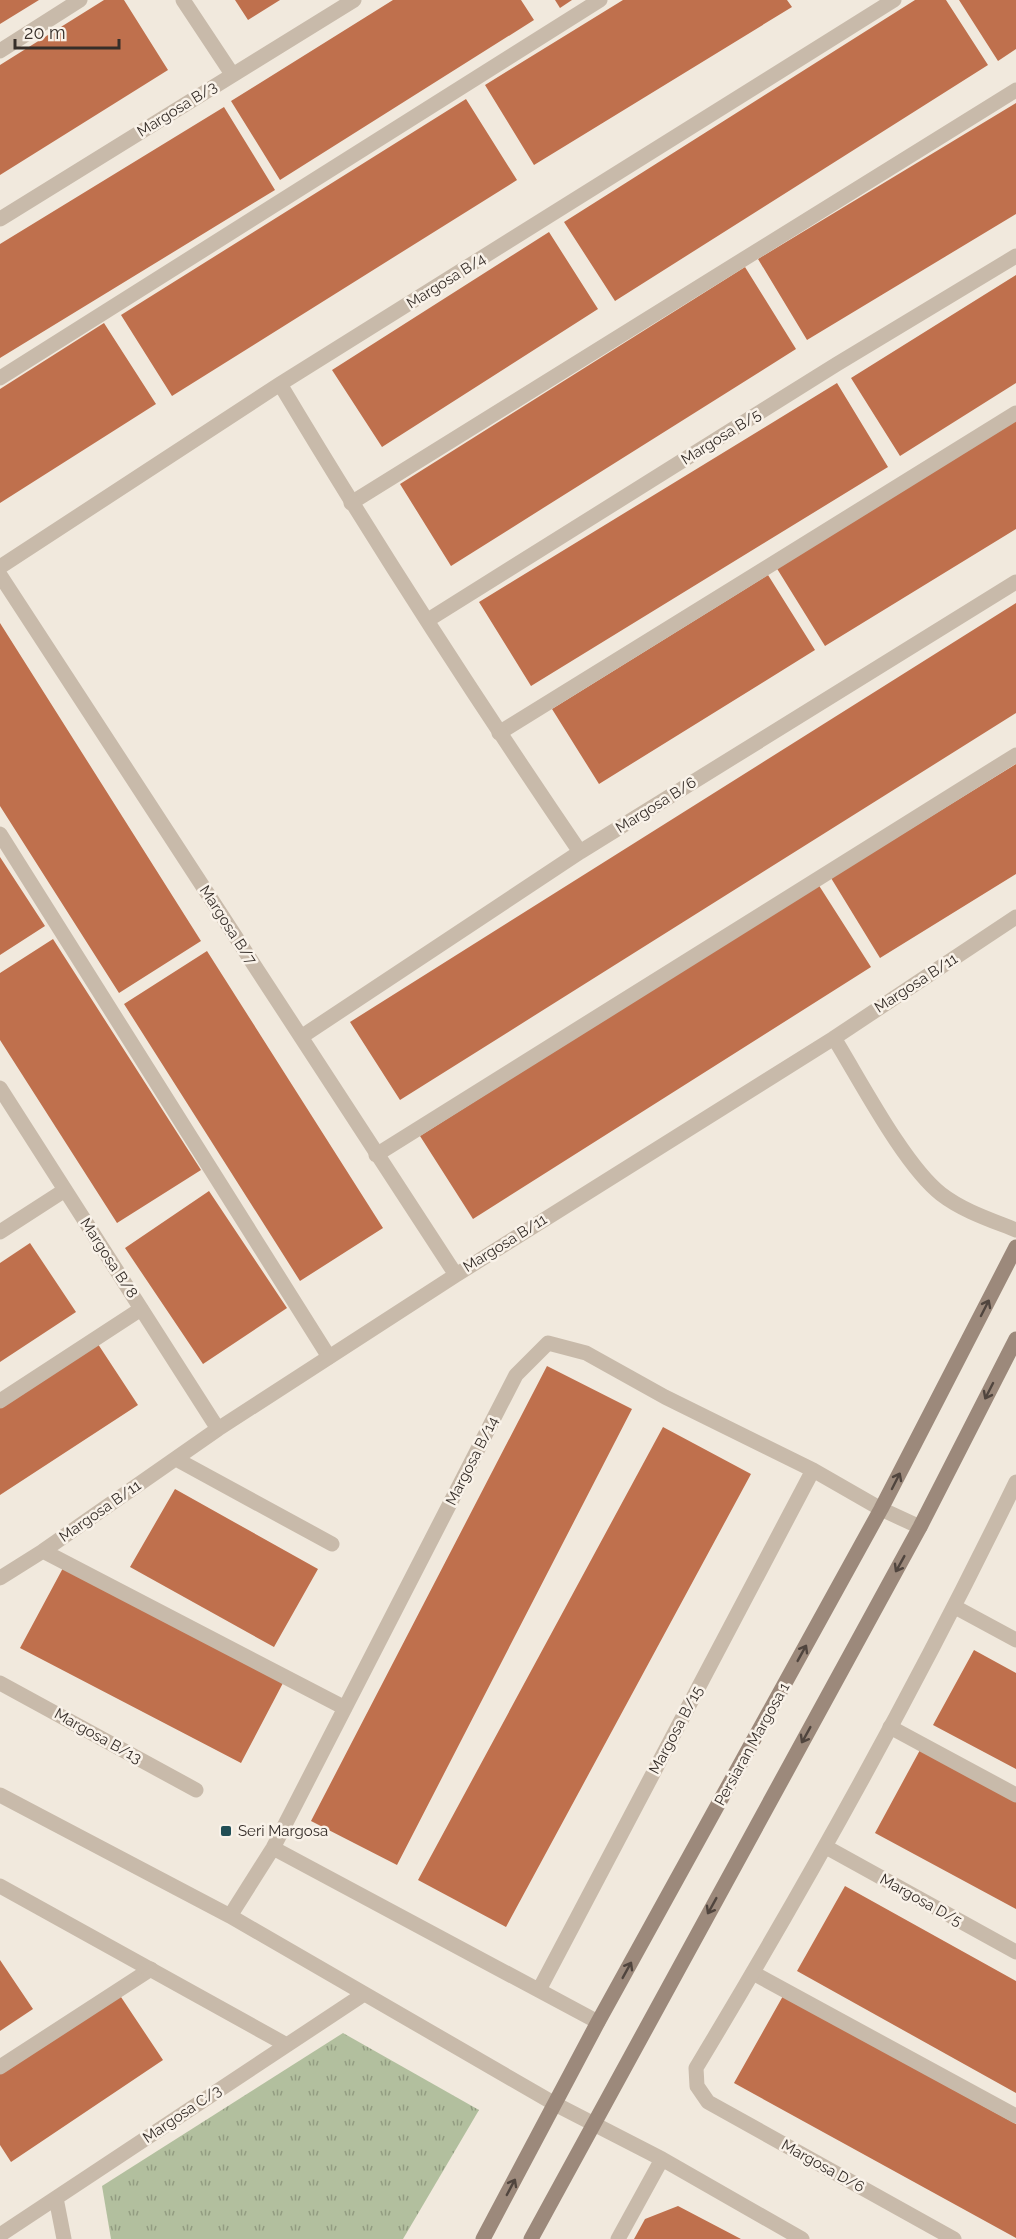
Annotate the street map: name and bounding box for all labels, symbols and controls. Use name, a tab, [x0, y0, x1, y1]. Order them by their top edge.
scale bar	[15, 12, 118, 50]
text: 20 m	[24, 22, 66, 43]
street label: Margosa B/3	[134, 77, 220, 141]
street label: Margosa B/4	[403, 250, 489, 312]
street label: Margosa B/5	[678, 405, 764, 469]
street label: Margosa B/6	[612, 773, 700, 837]
street label: Margosa B/7	[196, 882, 260, 968]
street label: Margosa B/11	[871, 949, 961, 1017]
street label: Margosa B/11	[460, 1210, 551, 1276]
street label: Margosa B/8	[77, 1215, 142, 1301]
one-way arrow	[979, 1300, 991, 1317]
one-way arrow	[983, 1382, 995, 1400]
street label: Margosa B/14	[442, 1414, 502, 1508]
one-way arrow	[890, 1473, 902, 1491]
street label: Margosa B/11	[56, 1476, 145, 1546]
one-way arrow	[894, 1555, 905, 1573]
one-way arrow	[797, 1644, 808, 1662]
street label: Persiaran Margosa 1	[711, 1679, 794, 1809]
street label: Margosa B/15	[645, 1683, 707, 1777]
street label: Margosa B/13	[51, 1705, 145, 1767]
one-way arrow	[800, 1726, 811, 1744]
place label: Seri Margosa	[238, 1822, 328, 1840]
marker: Seri Margosa	[219, 1824, 233, 1838]
street label: Margosa D/5	[877, 1870, 965, 1930]
one-way arrow	[706, 1897, 718, 1914]
one-way arrow	[622, 1962, 633, 1980]
street label: Margosa C/3	[139, 2081, 225, 2147]
street label: Margosa D/6	[778, 2136, 868, 2196]
one-way arrow	[506, 2179, 517, 2197]

